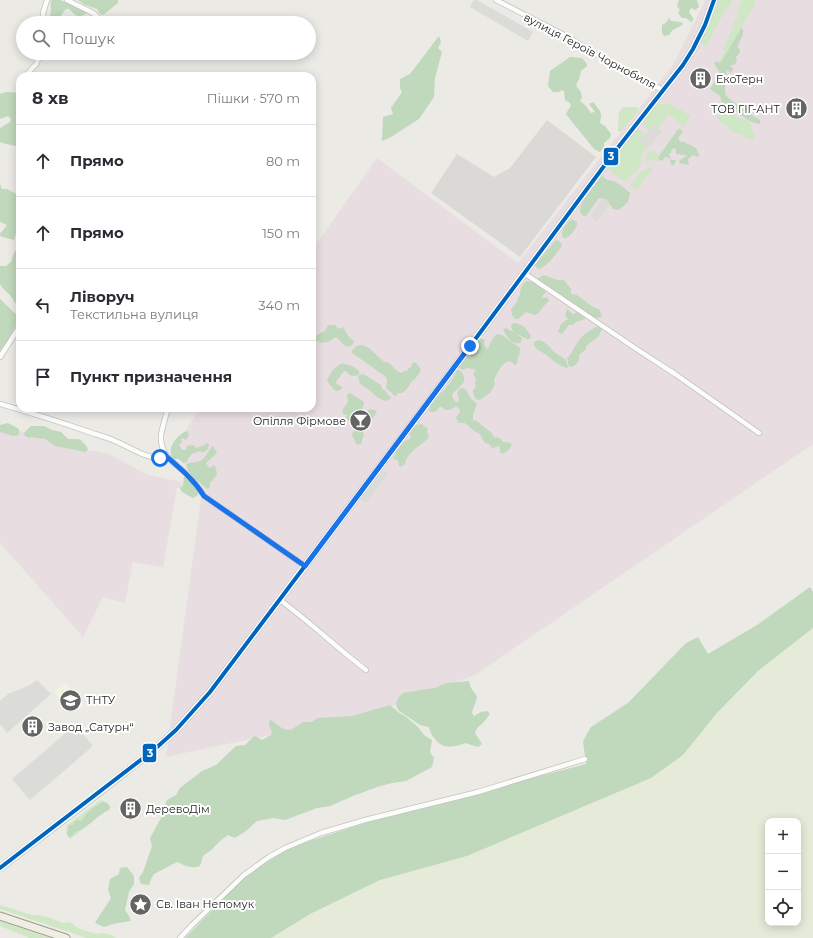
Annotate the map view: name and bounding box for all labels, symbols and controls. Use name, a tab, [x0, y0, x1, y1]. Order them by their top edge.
street label: вулиця Героїв Чорнобиля	[521, 10, 659, 92]
search box	[16, 16, 316, 60]
icon: search	[30, 27, 52, 49]
text: Пошук	[62, 29, 115, 48]
building icon: ЕкоТерн	[688, 66, 714, 92]
place label: ЕкоТерн	[716, 72, 763, 86]
text: 8 хв	[32, 88, 69, 108]
text: Пішки · 570 m	[207, 90, 300, 106]
building icon: ТОВ ГІГ-АНТ	[783, 96, 809, 122]
place label: ТОВ ГІГ-АНТ	[711, 102, 781, 116]
line badge: 3	[603, 147, 619, 166]
text: 3	[607, 149, 615, 163]
icon: ahead	[32, 150, 54, 172]
text: Прямо	[70, 151, 124, 170]
text: 80 m	[266, 153, 300, 169]
icon: ahead	[32, 222, 54, 244]
text: Прямо	[70, 223, 124, 242]
text: 150 m	[262, 225, 300, 241]
text: Ліворуч	[70, 287, 135, 306]
icon: left	[32, 294, 54, 316]
text: 340 m	[258, 297, 300, 313]
text: Текстильна вулиця	[70, 306, 199, 322]
route end	[461, 337, 479, 355]
icon: arrive	[32, 366, 54, 388]
text: Пункт призначення	[70, 367, 232, 386]
bar icon: Опілля Фірмове	[348, 408, 374, 434]
place label: Опілля Фірмове	[253, 414, 346, 428]
route start	[151, 449, 169, 467]
school or university icon: ТНТУ	[57, 687, 83, 713]
place label: ТНТУ	[86, 693, 116, 707]
building icon: Завод „Сатурн“	[19, 714, 45, 740]
place label: Завод „Сатурн“	[48, 720, 134, 734]
line badge: 3	[142, 743, 157, 763]
text: 3	[146, 746, 154, 760]
building icon: ДеревоДім	[117, 796, 143, 822]
place label: ДеревоДім	[146, 802, 210, 816]
map controls	[765, 818, 801, 926]
button: +	[765, 818, 801, 854]
button: −	[765, 854, 801, 890]
button: locate	[765, 890, 801, 926]
place icon: Св. Іван Непомук	[127, 891, 153, 917]
place label: Св. Іван Непомук	[156, 897, 255, 911]

